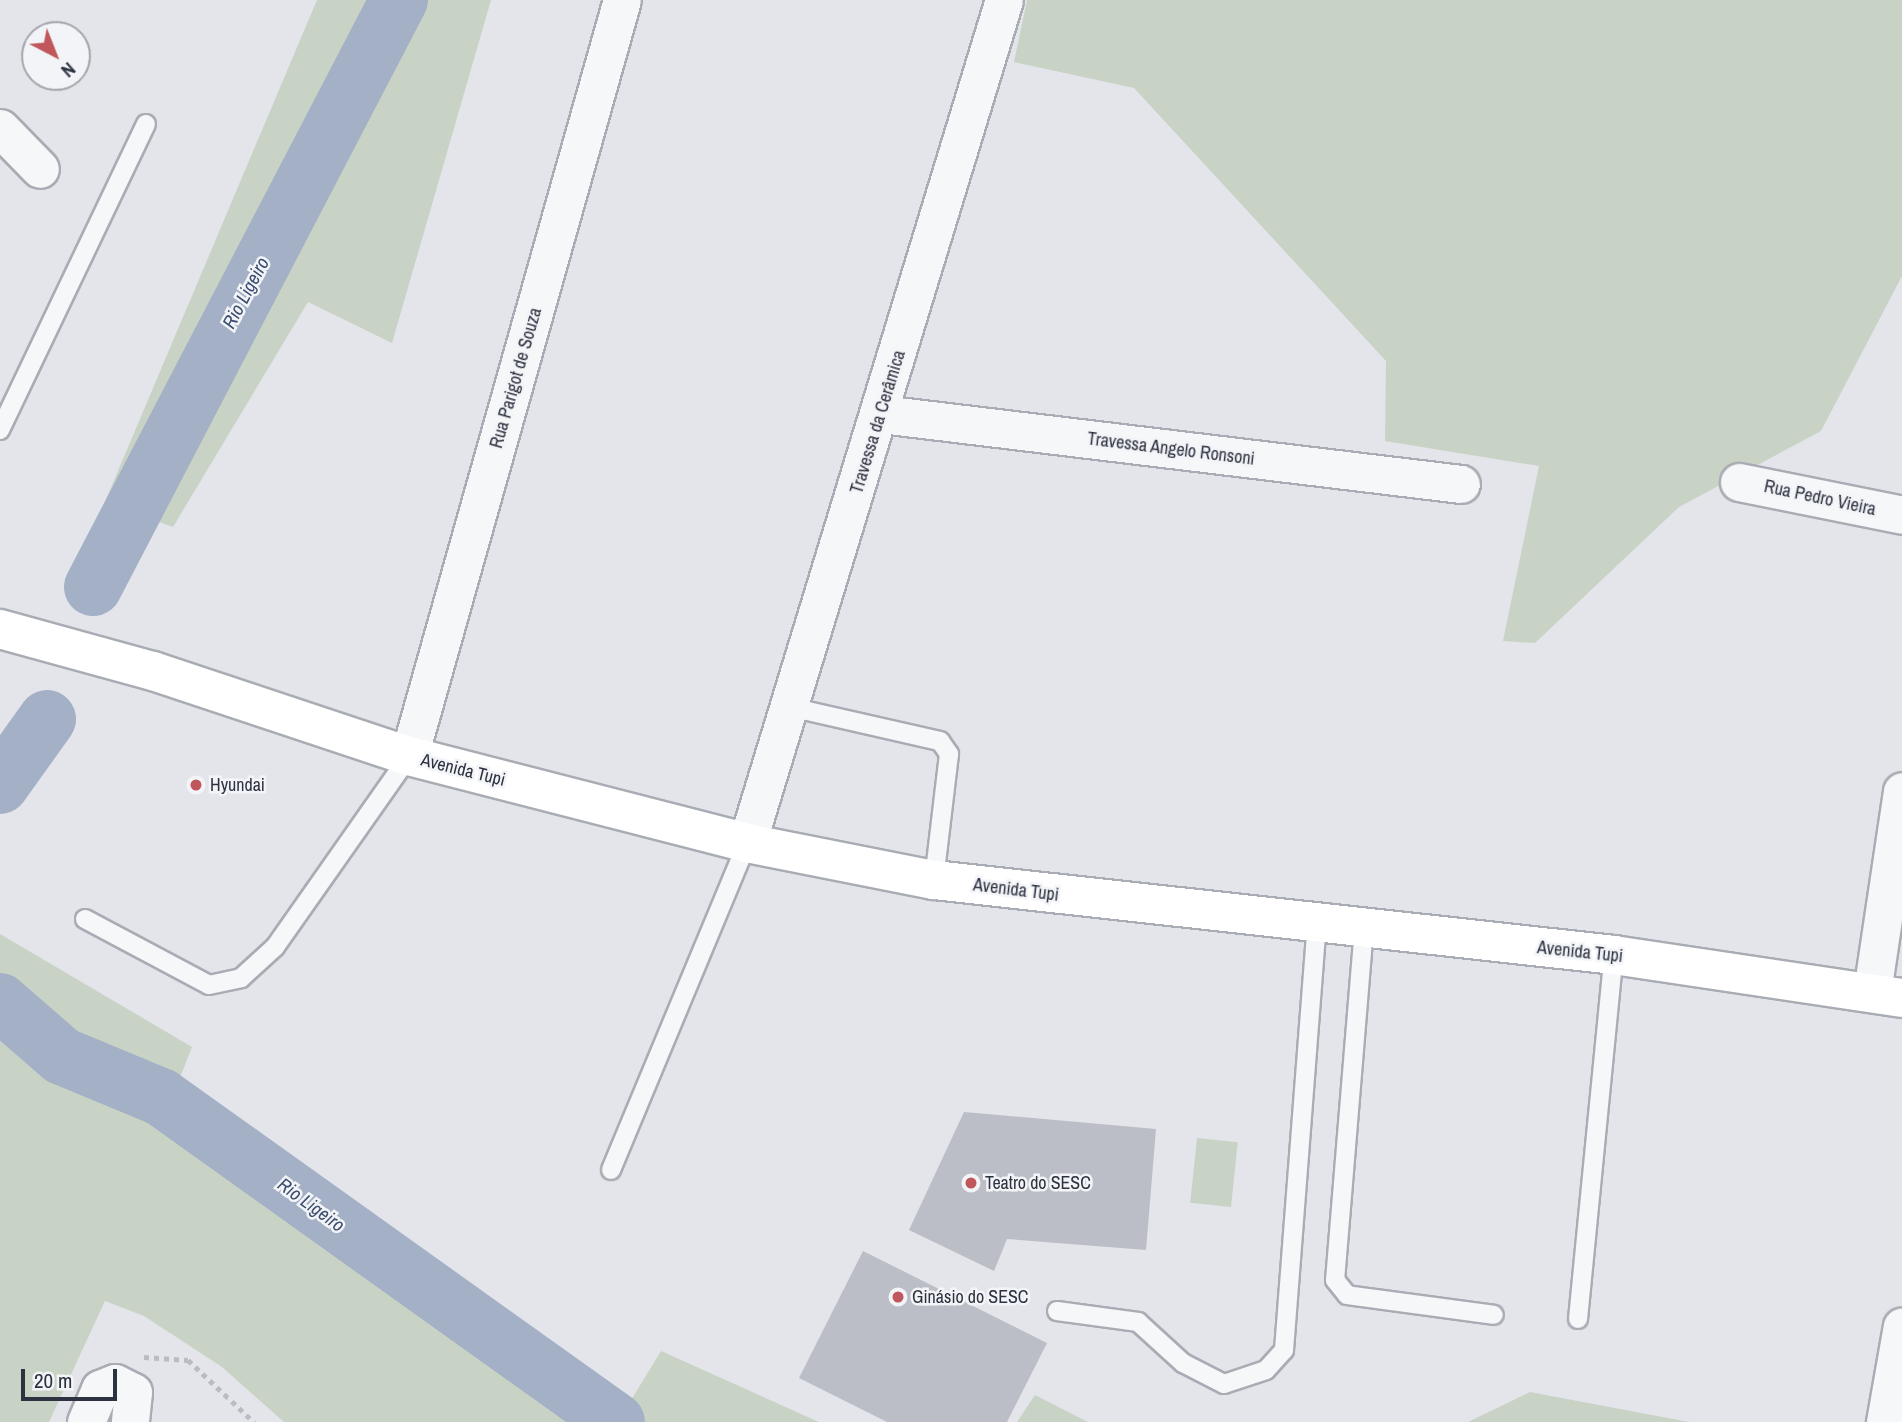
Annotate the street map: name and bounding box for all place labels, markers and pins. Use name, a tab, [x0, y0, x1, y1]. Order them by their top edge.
place label: Hyundai	[210, 774, 265, 796]
marker: Hyundai	[188, 777, 204, 793]
place label: Teatro do SESC	[985, 1172, 1091, 1194]
marker: Teatro do SESC	[963, 1175, 979, 1191]
place label: Ginásio do SESC	[912, 1286, 1029, 1308]
marker: Ginásio do SESC	[890, 1289, 906, 1305]

